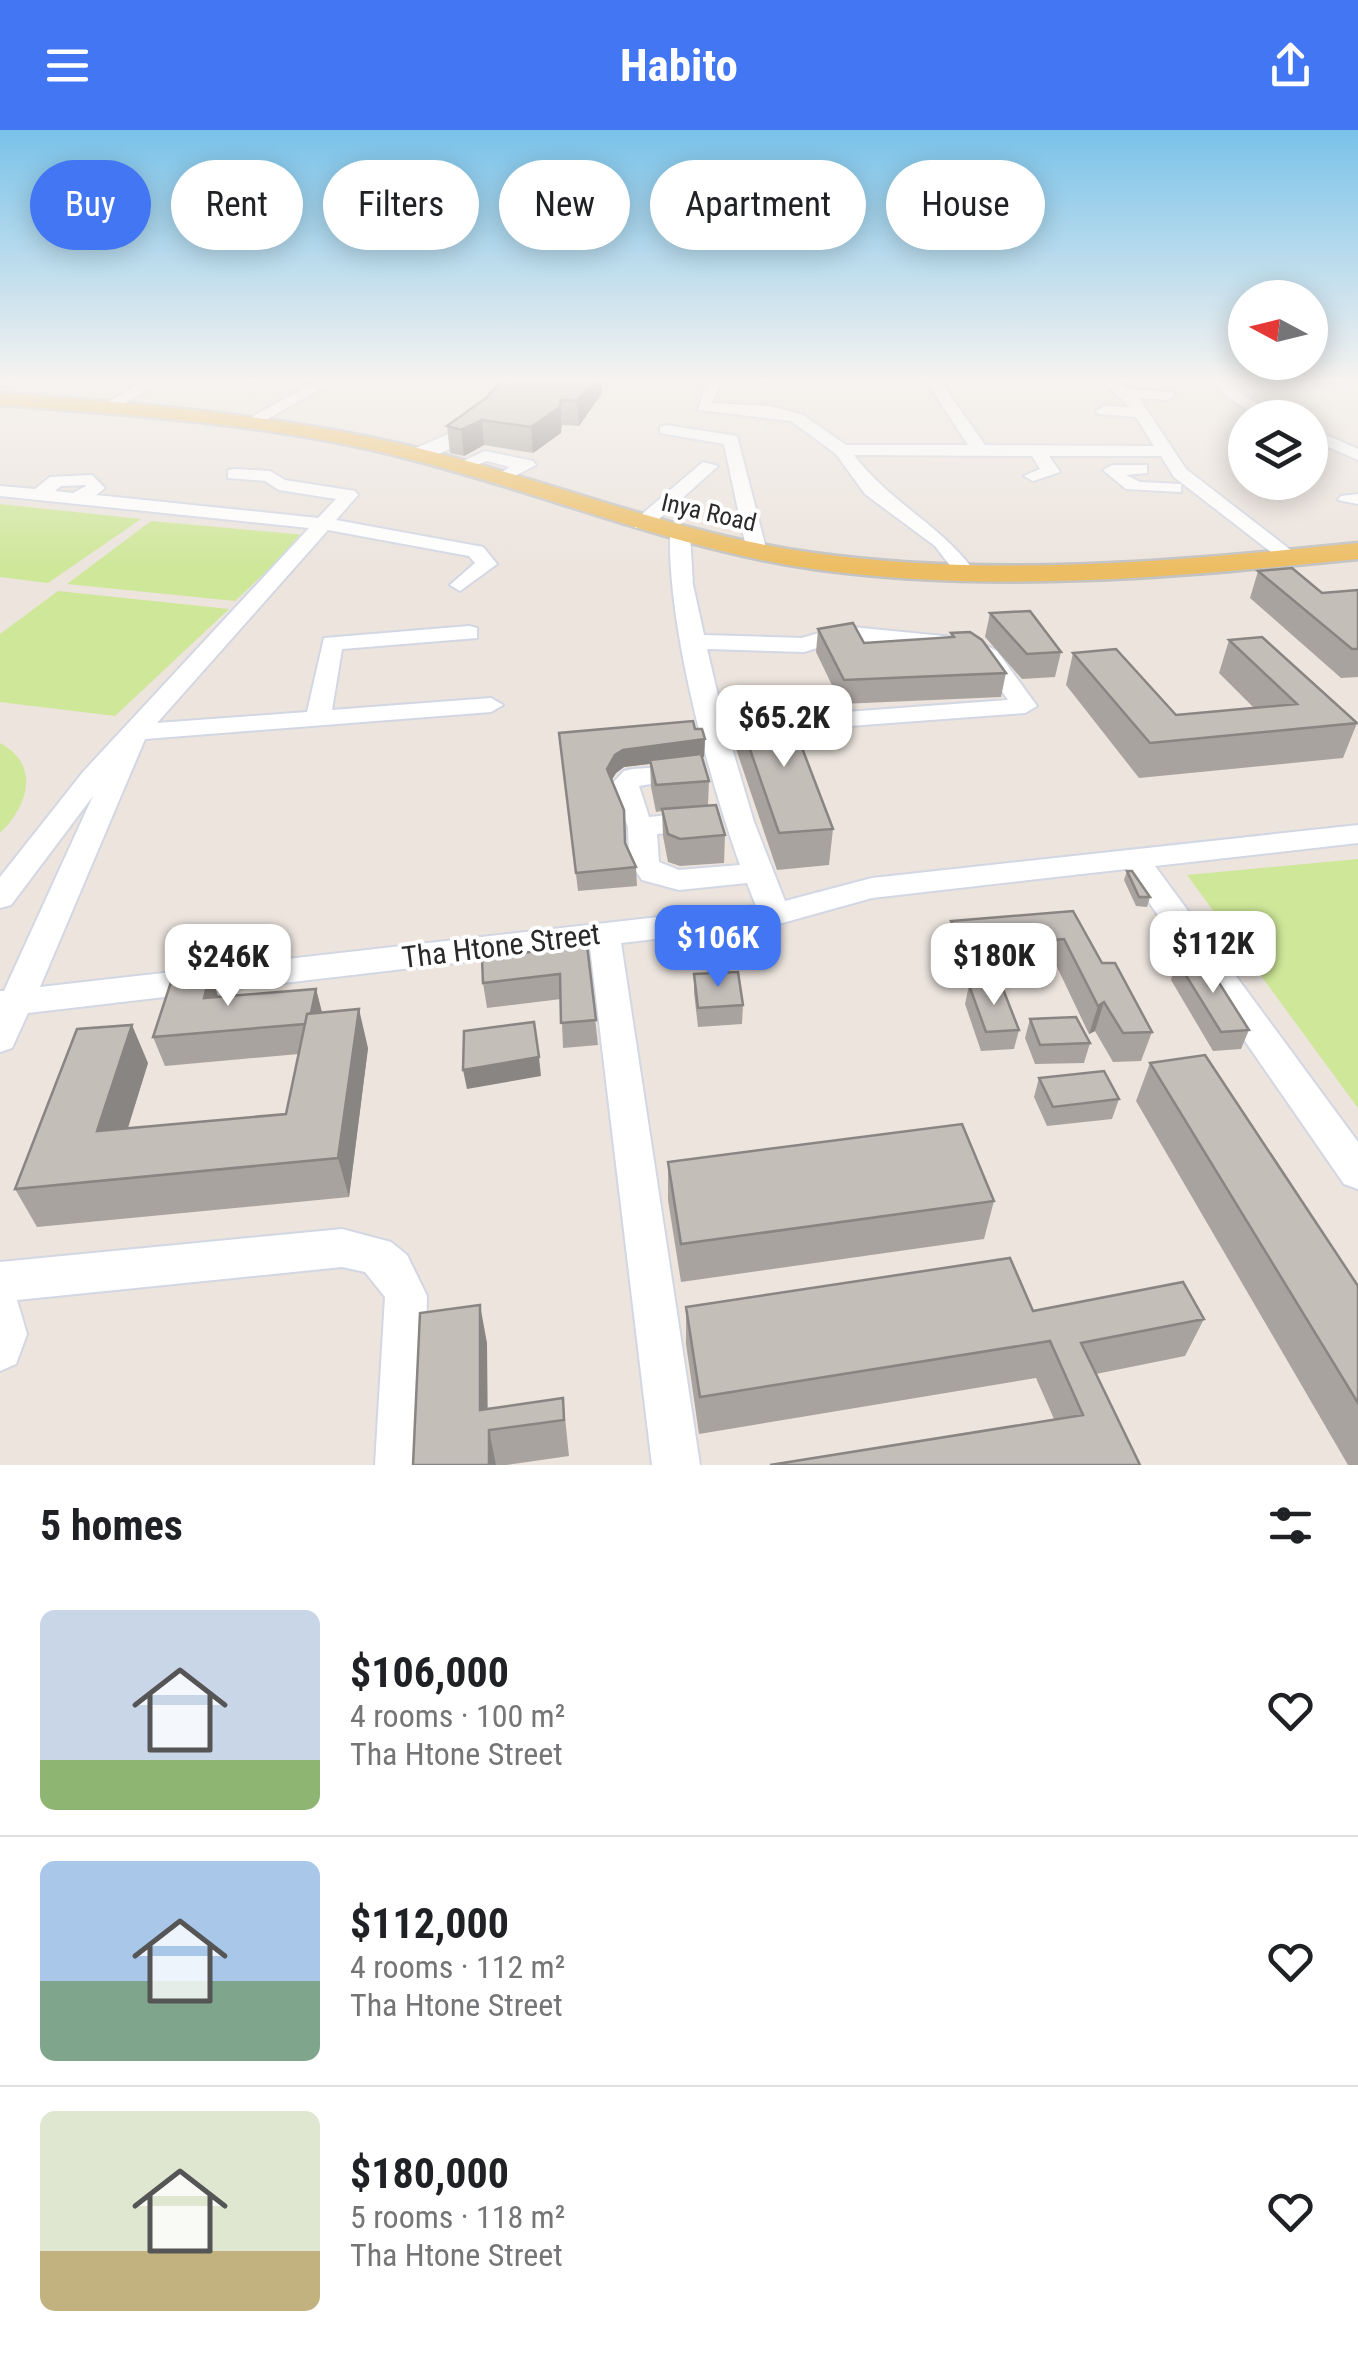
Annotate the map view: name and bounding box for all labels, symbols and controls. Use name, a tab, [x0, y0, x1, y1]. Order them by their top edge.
icon: menu	[40, 38, 95, 93]
icon: share	[1263, 38, 1318, 93]
text: Habito	[620, 39, 738, 92]
chip: Buy	[30, 160, 151, 250]
chip: Rent	[171, 160, 303, 250]
chip: Filters	[323, 160, 479, 250]
chip: New	[499, 160, 630, 250]
chip: Apartment	[650, 160, 866, 250]
chip: House	[886, 160, 1045, 250]
north arrow	[1228, 280, 1328, 380]
map controls	[1228, 280, 1328, 500]
button: layers	[1228, 400, 1328, 500]
street label: Inya Road	[659, 488, 759, 537]
pin: $65.2K	[703, 685, 865, 770]
text: $65.2K	[738, 698, 830, 736]
pin: $106K	[648, 905, 788, 990]
pin: $112K	[1143, 911, 1283, 996]
street label: Tha Htone Street	[400, 916, 602, 975]
text: $106K	[677, 918, 759, 956]
pin: $180K	[924, 923, 1064, 1008]
pin: $246K	[158, 924, 298, 1009]
text: $112K	[1172, 924, 1254, 962]
text: $180K	[953, 936, 1035, 974]
text: $246K	[187, 937, 269, 975]
icon: filters	[1263, 1498, 1318, 1553]
text: 5 homes	[40, 1501, 183, 1550]
text: $106,000	[350, 1648, 509, 1697]
icon: home	[120, 1650, 240, 1770]
icon: heart	[1263, 1683, 1318, 1738]
text: 4 rooms · 100 m²	[350, 1697, 565, 1735]
text: Tha Htone Street	[350, 1735, 563, 1773]
text: $112,000	[350, 1899, 509, 1948]
icon: home	[120, 1901, 240, 2021]
icon: heart	[1263, 1934, 1318, 1989]
text: 4 rooms · 112 m²	[350, 1948, 565, 1986]
text: Tha Htone Street	[350, 1986, 563, 2024]
text: $180,000	[350, 2149, 509, 2198]
icon: home	[120, 2151, 240, 2271]
icon: heart	[1263, 2184, 1318, 2239]
text: 5 rooms · 118 m²	[350, 2198, 565, 2236]
text: Tha Htone Street	[350, 2236, 563, 2274]

